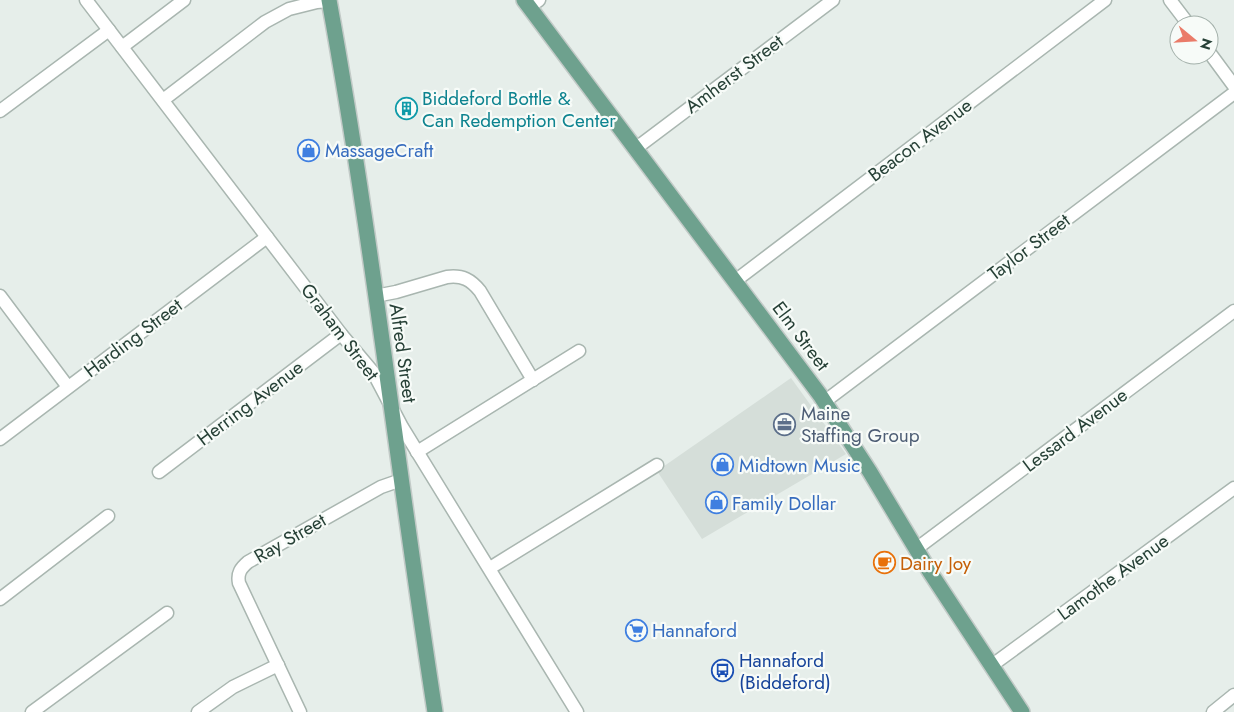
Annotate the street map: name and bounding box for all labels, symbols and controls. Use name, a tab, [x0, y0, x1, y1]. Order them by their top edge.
north arrow	[1169, 15, 1219, 65]
street label: Amherst Street	[679, 28, 789, 120]
text: N	[1195, 36, 1218, 52]
place label: Biddeford Bottle & Can Redemption Center	[422, 85, 616, 134]
street label: Beacon Avenue	[862, 92, 978, 188]
building icon: Biddeford Bottle & Can Redemption Center	[394, 97, 418, 121]
place label: MassageCraft	[325, 137, 434, 164]
shop icon: MassageCraft	[297, 138, 321, 162]
street label: Taylor Street	[982, 207, 1076, 287]
street label: Graham Street	[295, 278, 386, 387]
street label: Harding Street	[78, 292, 188, 384]
street label: Elm Street	[766, 296, 836, 377]
street label: Alfred Street	[383, 301, 423, 405]
street label: Herring Avenue	[191, 354, 309, 452]
street label: Lessard Avenue	[1017, 381, 1133, 478]
place label: Maine Staffing Group	[801, 400, 920, 449]
office icon: Maine Staffing Group	[773, 412, 797, 436]
place label: Midtown Music	[739, 452, 860, 479]
shop icon: Midtown Music	[711, 453, 735, 477]
place label: Family Dollar	[732, 490, 836, 517]
shop icon: Family Dollar	[704, 491, 728, 515]
street label: Ray Street	[249, 506, 331, 569]
street label: Lamothe Avenue	[1052, 527, 1175, 627]
place label: Dairy Joy	[900, 550, 972, 577]
cafe icon: Dairy Joy	[872, 551, 896, 575]
place label: Hannaford	[652, 617, 737, 644]
supermarket icon: Hannaford	[624, 618, 648, 642]
place label: Hannaford (Biddeford)	[739, 647, 831, 696]
bus stop icon: Hannaford (Biddeford)	[711, 659, 735, 683]

